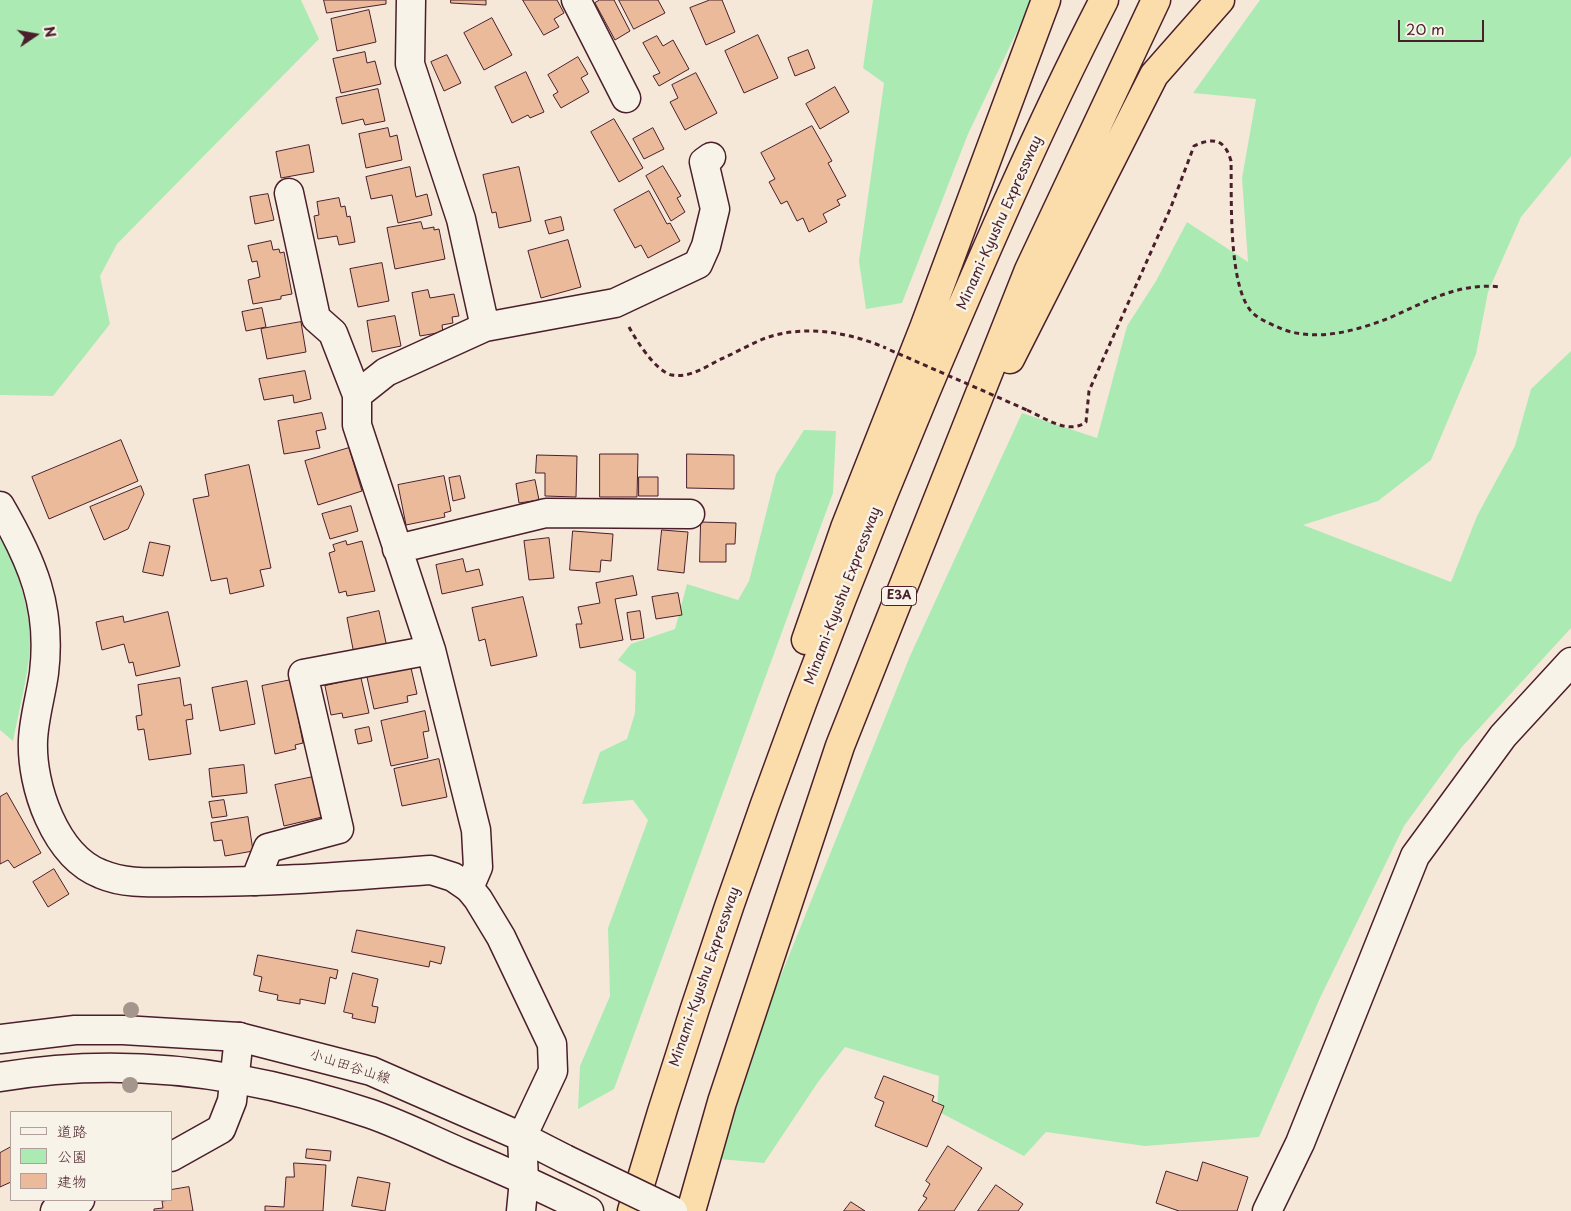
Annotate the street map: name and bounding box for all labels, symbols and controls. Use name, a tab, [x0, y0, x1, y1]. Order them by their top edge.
north arrow	[10, 10, 60, 60]
scale bar	[1401, 10, 1487, 42]
text: 20 m	[1406, 17, 1445, 40]
text: N	[39, 24, 62, 39]
street label: Minami-Kyushu Expressway	[954, 133, 1046, 313]
street label: Minami-Kyushu Expressway	[801, 505, 885, 687]
road number: E3A	[882, 586, 916, 606]
street label: Minami-Kyushu Expressway	[666, 885, 744, 1069]
street label: 小山田谷山線	[307, 1046, 393, 1088]
legend	[10, 1111, 172, 1201]
text: 道路	[57, 1119, 87, 1142]
text: 公園	[57, 1144, 87, 1167]
text: 建物	[57, 1169, 87, 1192]

